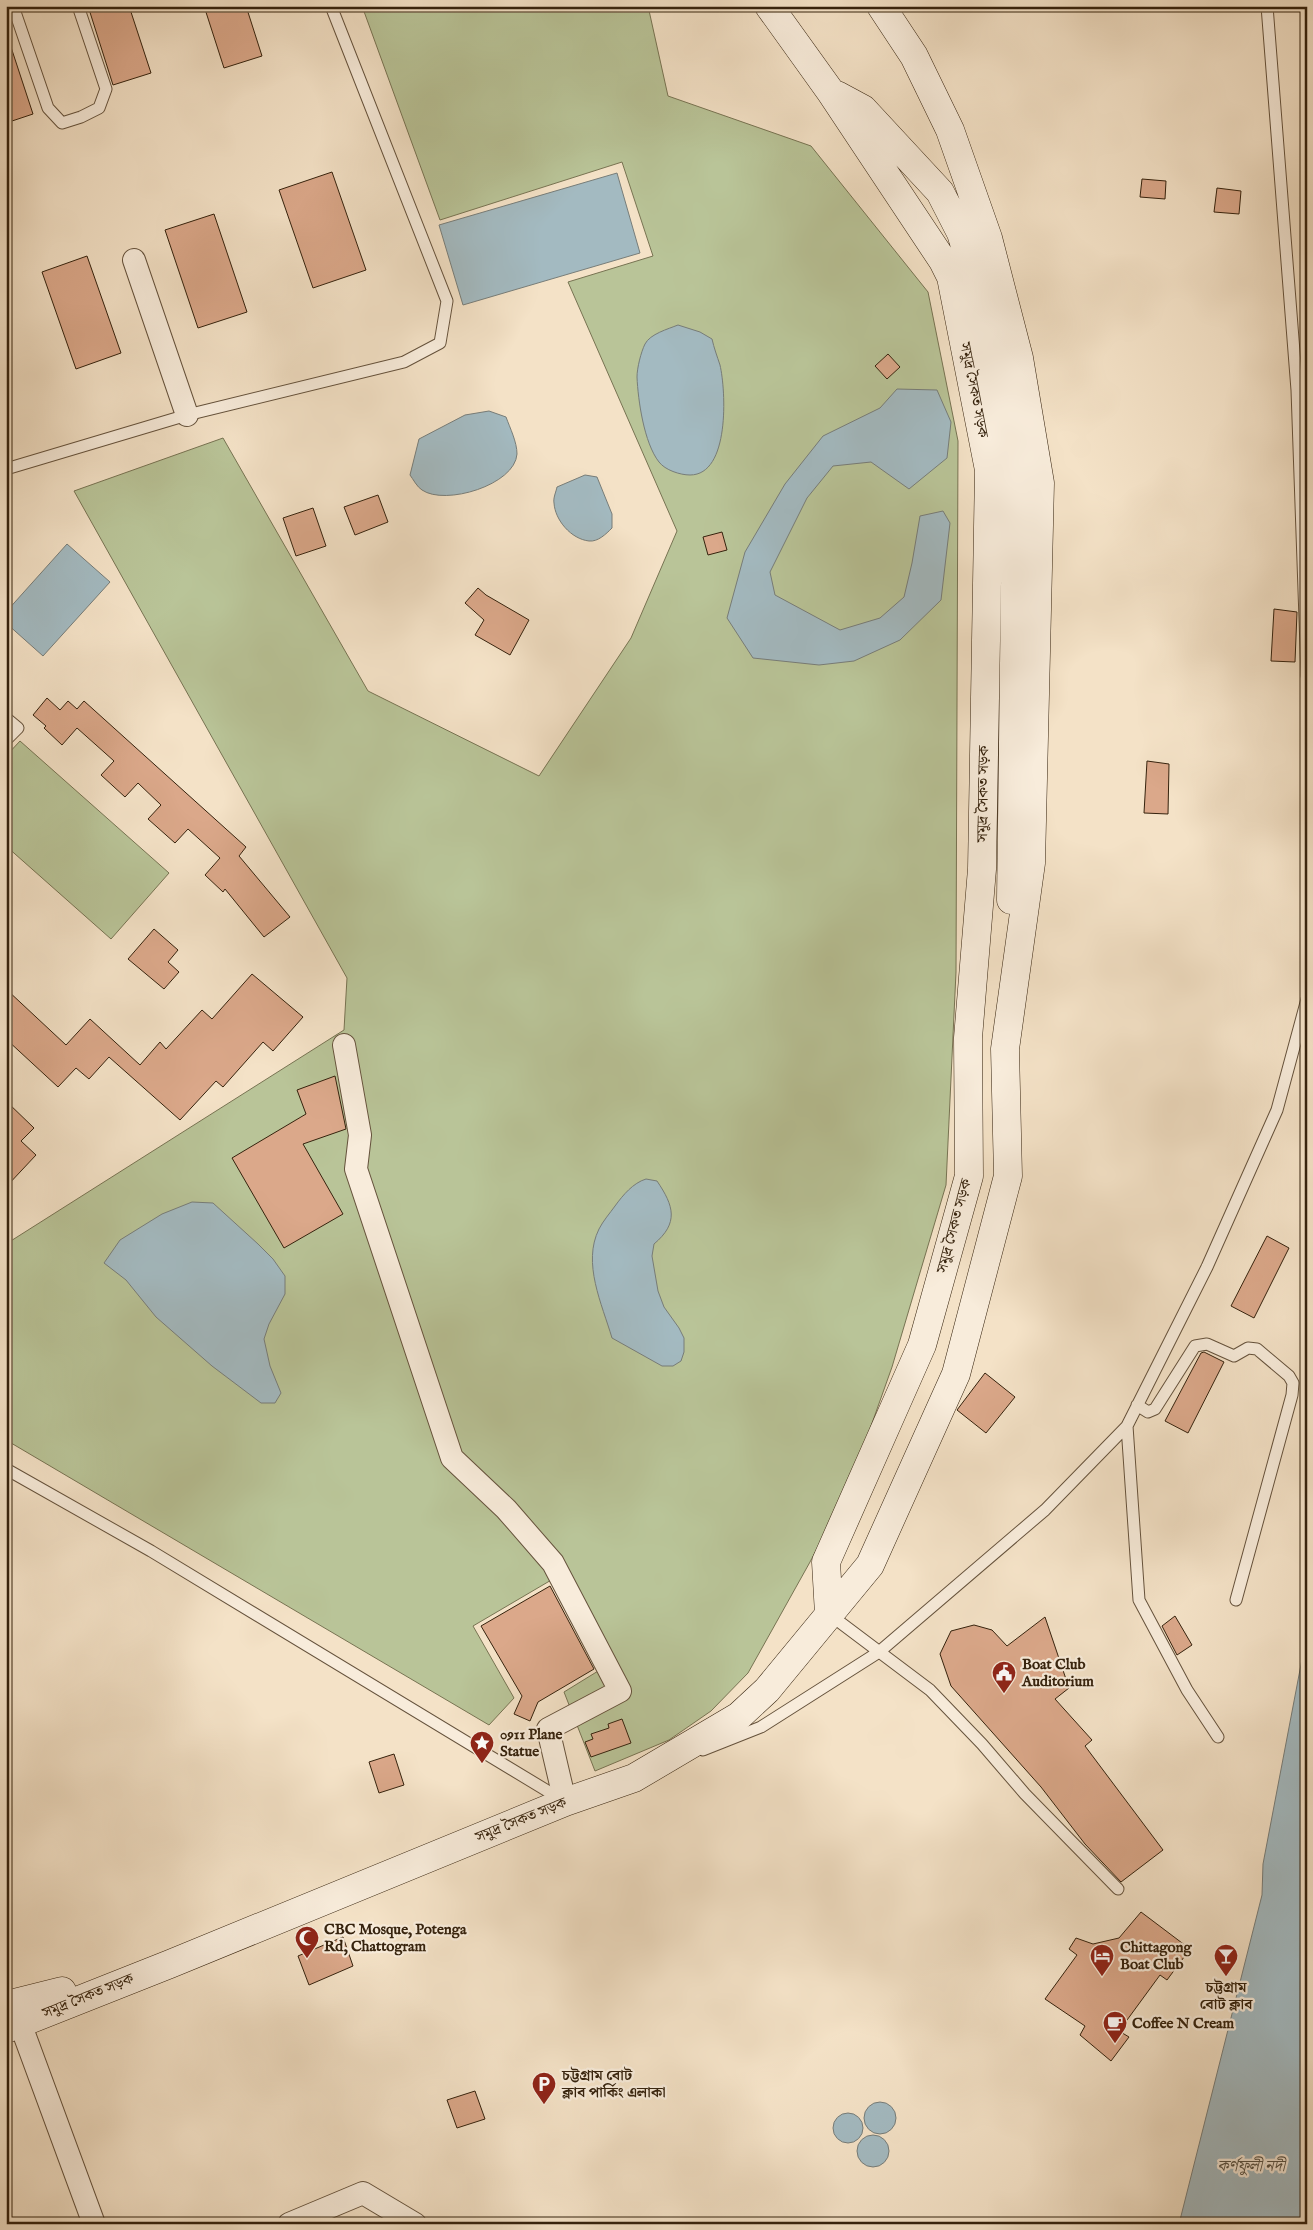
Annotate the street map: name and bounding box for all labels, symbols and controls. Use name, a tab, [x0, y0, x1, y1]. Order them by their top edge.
street label: সমুদ্র সৈকত সড়ক	[955, 340, 993, 440]
street label: সমুদ্র সৈকত সড়ক	[973, 745, 993, 844]
street label: সমুদ্র সৈকত সড়ক	[932, 1176, 976, 1276]
place label: Boat Club Auditorium	[1021, 1655, 1094, 1691]
public building icon: Boat Club Auditorium	[991, 1660, 1017, 1694]
place label: 0911 Plane Statue	[500, 1725, 563, 1761]
place icon: 0911 Plane Statue	[469, 1730, 495, 1764]
street label: সমুদ্র সৈকত সড়ক	[472, 1793, 570, 1847]
place label: CBC Mosque, Potenga Rd, Chattogram	[324, 1920, 467, 1956]
mosque icon: CBC Mosque, Potenga Rd, Chattogram	[294, 1925, 320, 1959]
place label: Chittagong Boat Club	[1120, 1938, 1193, 1974]
hotel icon: Chittagong Boat Club	[1089, 1943, 1115, 1977]
bar icon: চট্টগ্রাম বোট ক্লাব	[1213, 1943, 1239, 1977]
street label: সমুদ্র সৈকত সড়ক	[39, 1969, 137, 2023]
place label: চট্টগ্রাম বোট ক্লাব	[1200, 1978, 1253, 2014]
cafe icon: Coffee N Cream	[1102, 2010, 1128, 2044]
place label: Coffee N Cream	[1132, 2014, 1235, 2033]
place label: চট্টগ্রাম বোট ক্লাব পার্কিং এলাকা	[561, 2066, 666, 2102]
parking icon: চট্টগ্রাম বোট ক্লাব পার্কিং এলাকা	[531, 2071, 557, 2105]
water label: কর্ণফুলী নদী	[1217, 2156, 1287, 2177]

